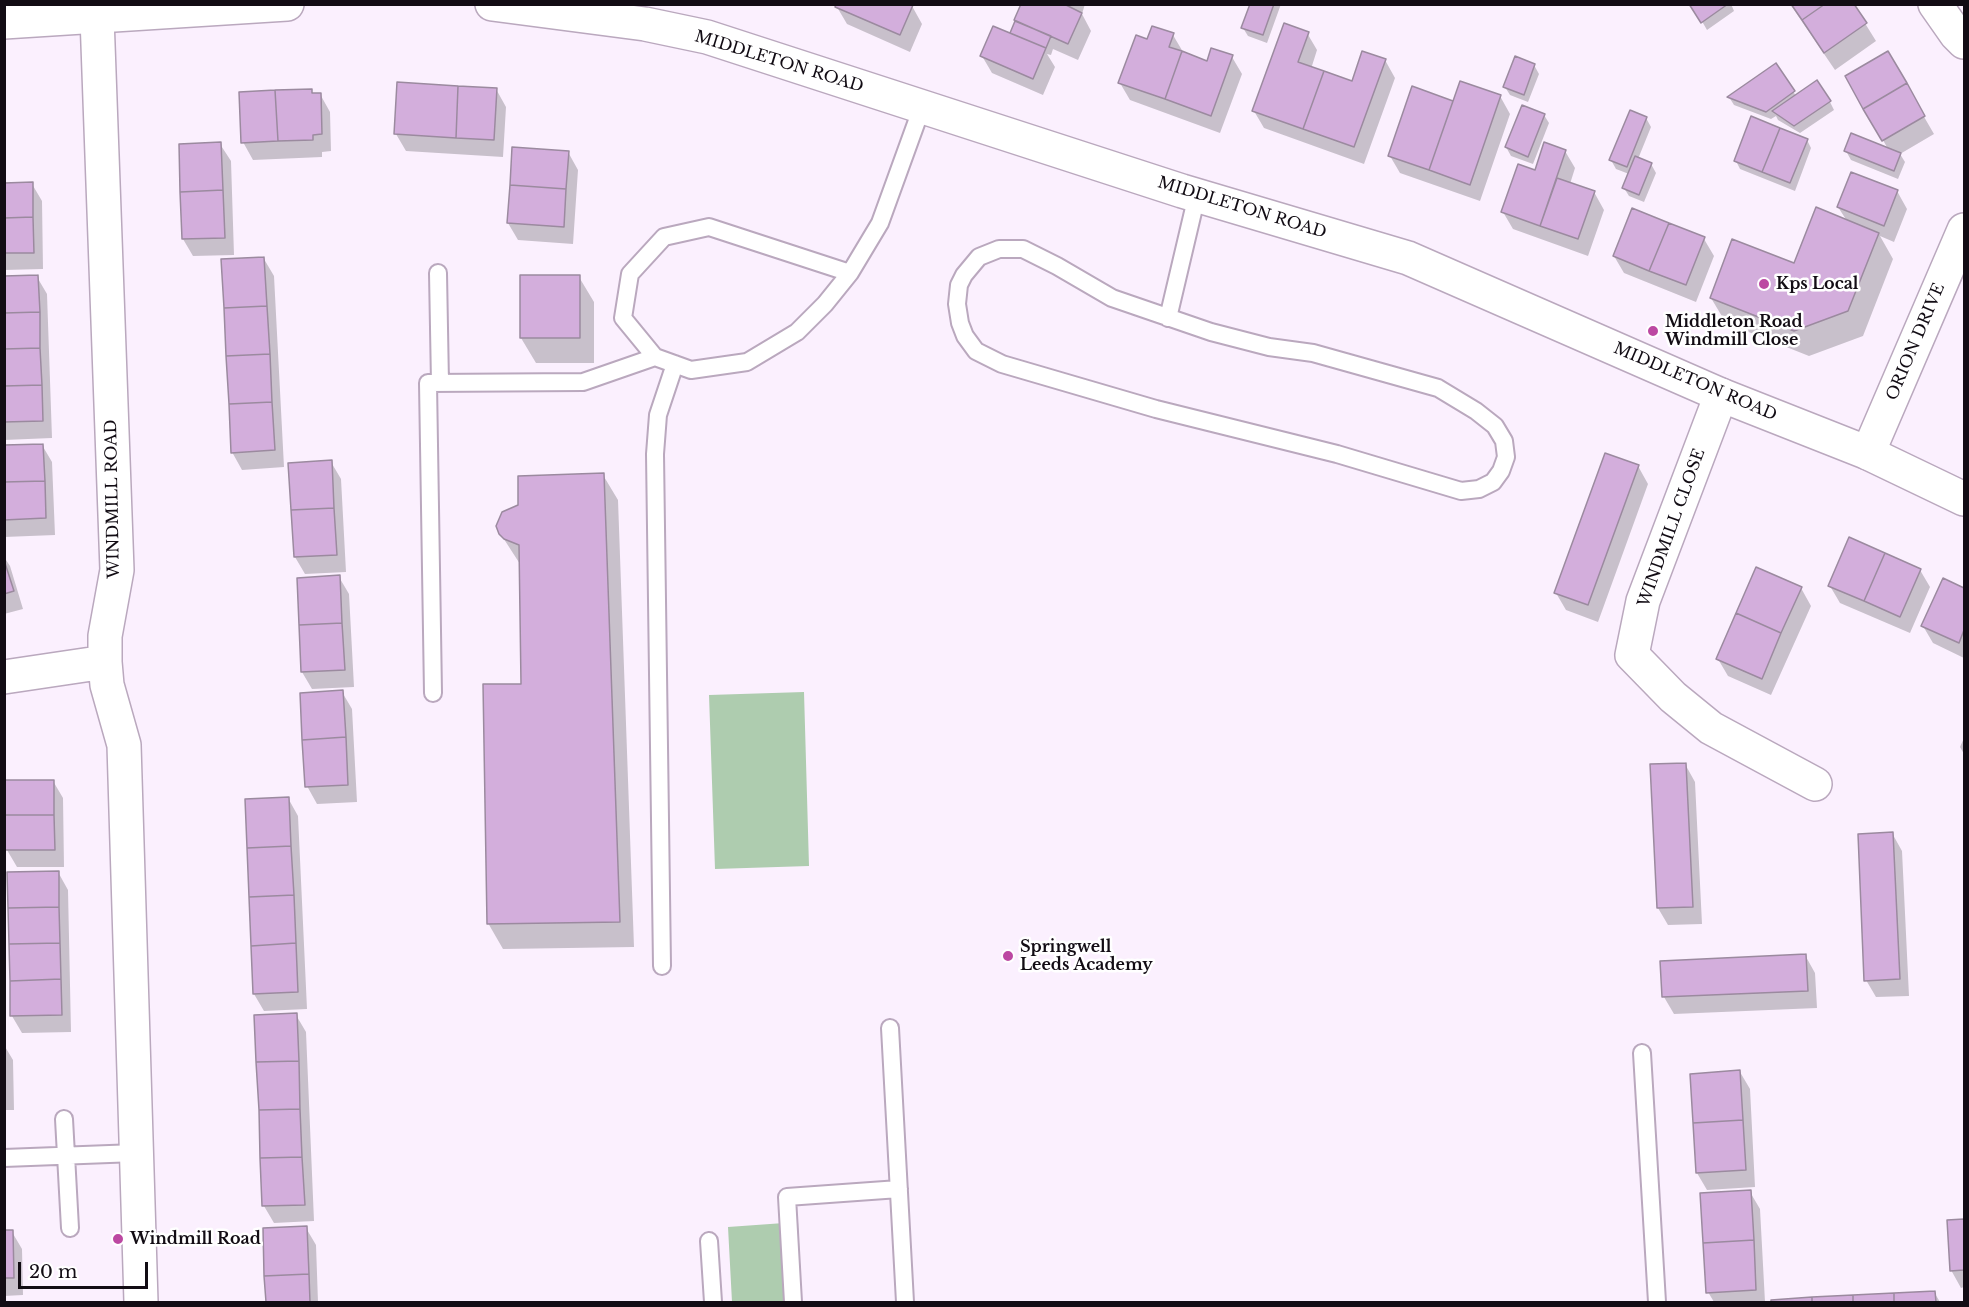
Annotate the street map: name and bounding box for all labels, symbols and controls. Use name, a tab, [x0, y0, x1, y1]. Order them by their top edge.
street label: MIDDLETON ROAD	[692, 27, 866, 97]
street label: MIDDLETON ROAD	[1155, 173, 1329, 243]
place label: Kps Local	[1776, 274, 1859, 294]
marker: Kps Local	[1757, 277, 1771, 291]
street label: ORION DRIVE	[1883, 281, 1949, 403]
place label: Middleton Road Windmill Close	[1665, 312, 1803, 350]
marker: Middleton Road Windmill Close	[1646, 324, 1660, 338]
street label: MIDDLETON ROAD	[1611, 339, 1779, 425]
street label: WINDMILL ROAD	[102, 419, 124, 579]
street label: WINDMILL CLOSE	[1634, 446, 1710, 610]
place label: Springwell Leeds Academy	[1020, 937, 1153, 975]
marker: Springwell Leeds Academy	[1001, 949, 1015, 963]
place label: Windmill Road	[130, 1229, 261, 1249]
marker: Windmill Road	[111, 1232, 125, 1246]
scale bar	[21, 1250, 152, 1288]
text: 20 m	[29, 1261, 77, 1283]

